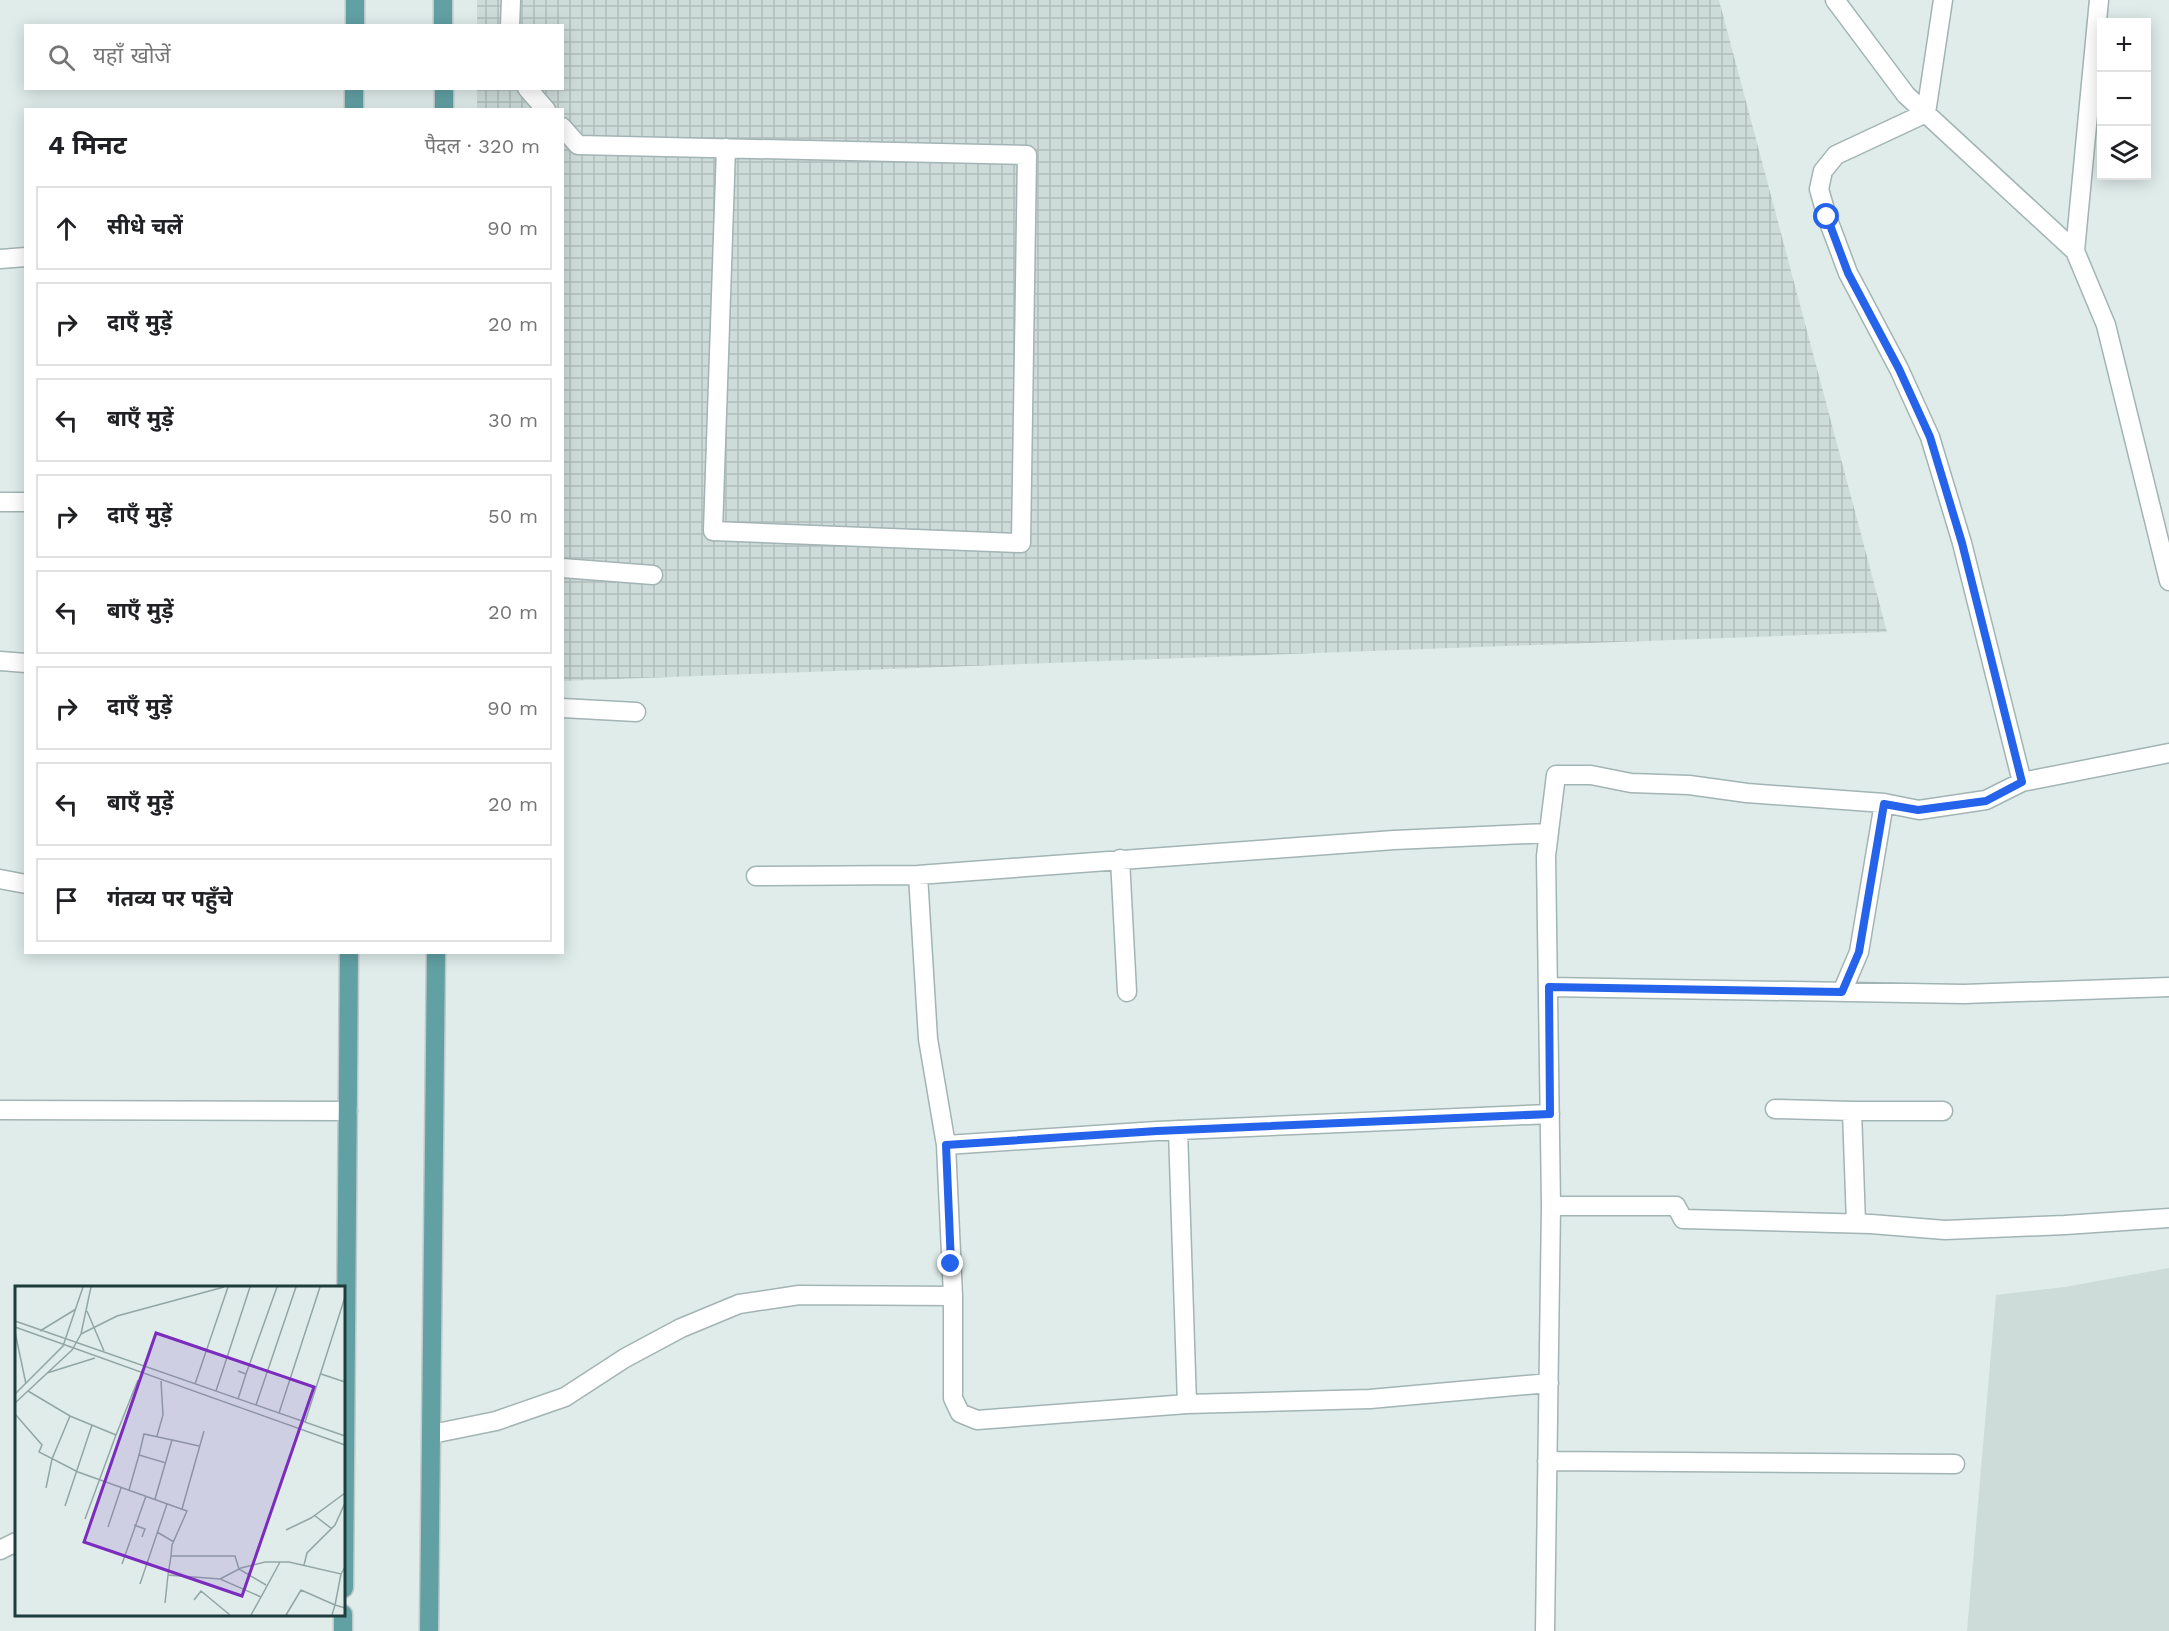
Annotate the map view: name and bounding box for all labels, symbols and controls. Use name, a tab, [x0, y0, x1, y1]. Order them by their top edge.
map controls	[2097, 18, 2151, 180]
button: +	[2097, 18, 2151, 72]
search box	[24, 24, 564, 90]
icon: search	[45, 41, 78, 74]
text: यहाँ खोजें	[93, 43, 171, 68]
button: −	[2097, 72, 2151, 126]
button: layers	[2097, 126, 2151, 180]
text: 4 मिनट	[48, 130, 127, 160]
text: पैदल · 320 m	[425, 134, 540, 158]
route start	[1813, 203, 1839, 229]
icon: ahead	[50, 212, 83, 245]
text: सीधे चलें	[107, 214, 183, 239]
text: 90 m	[487, 216, 538, 240]
icon: right	[50, 308, 83, 341]
text: दाएँ मुड़ें	[107, 310, 172, 335]
text: 20 m	[488, 312, 538, 336]
icon: left	[50, 404, 83, 437]
text: बाएँ मुड़ें	[107, 406, 174, 431]
text: 30 m	[488, 408, 538, 432]
icon: right	[50, 500, 83, 533]
text: दाएँ मुड़ें	[107, 502, 172, 527]
text: 50 m	[488, 504, 538, 528]
icon: left	[50, 596, 83, 629]
text: बाएँ मुड़ें	[107, 598, 174, 623]
text: 20 m	[488, 600, 538, 624]
icon: right	[50, 692, 83, 725]
text: दाएँ मुड़ें	[107, 694, 172, 719]
text: 90 m	[487, 696, 538, 720]
icon: left	[50, 788, 83, 821]
text: बाएँ मुड़ें	[107, 790, 174, 815]
text: 20 m	[488, 792, 538, 816]
icon: arrive	[50, 884, 83, 917]
text: गंतव्य पर पहुँचे	[107, 886, 233, 911]
route end	[937, 1250, 963, 1276]
inset map	[15, 1286, 345, 1616]

